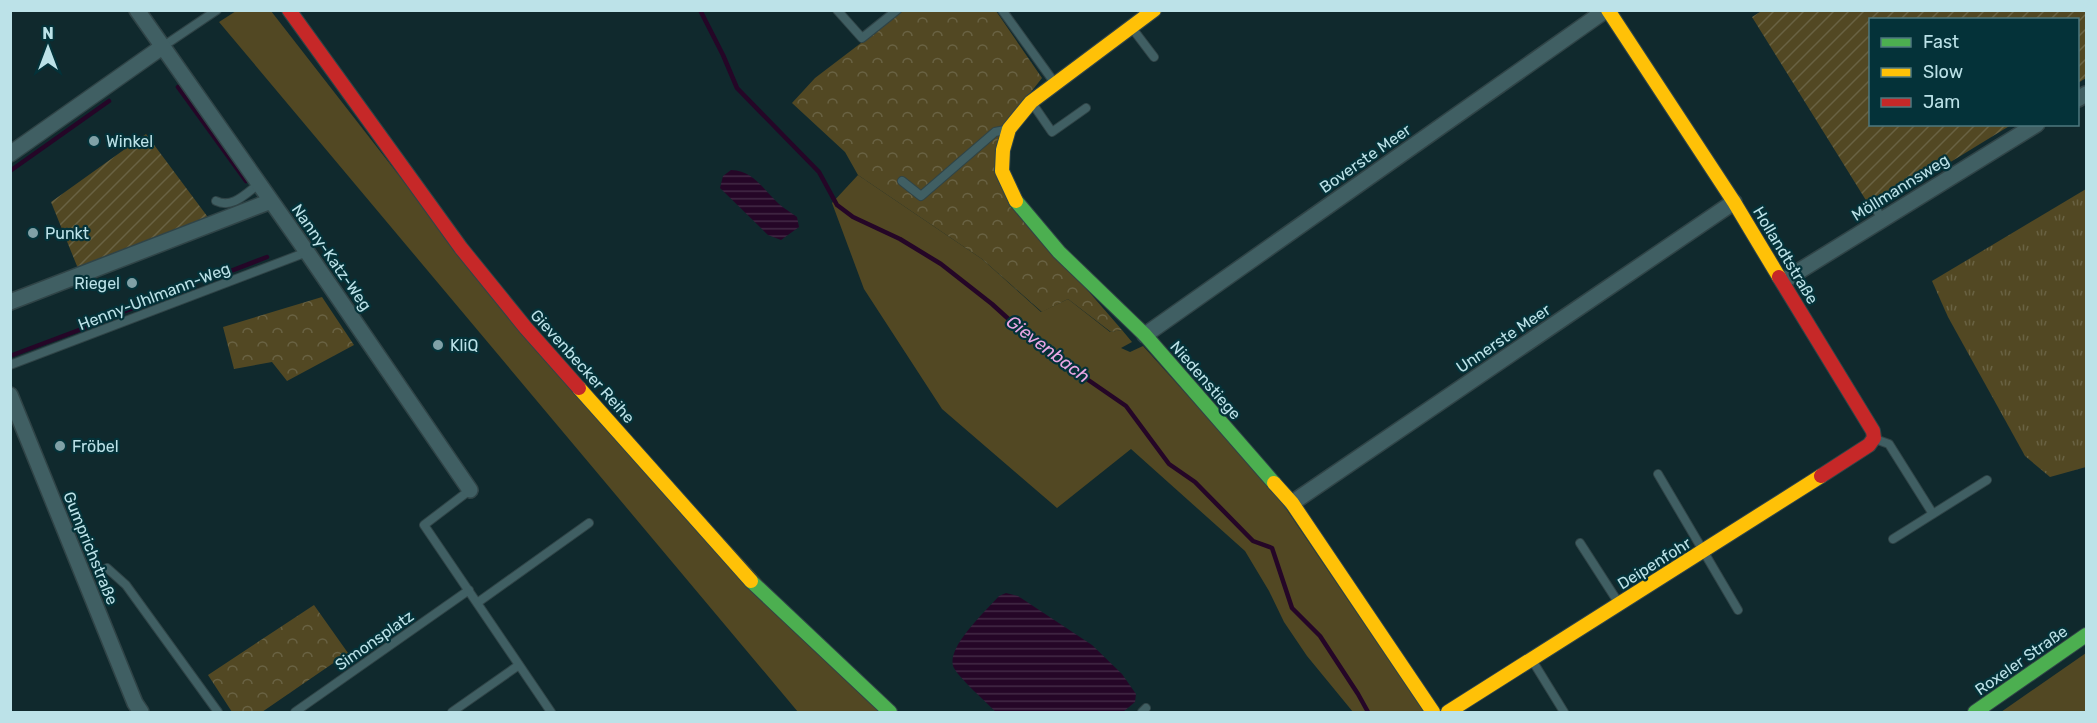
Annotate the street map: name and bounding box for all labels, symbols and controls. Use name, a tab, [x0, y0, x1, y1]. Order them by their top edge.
north arrow	[18, 18, 78, 78]
legend	[1869, 18, 2079, 126]
text: N	[42, 24, 54, 43]
text: Fast	[1923, 31, 1959, 53]
text: Slow	[1923, 61, 1963, 83]
text: Jam	[1923, 91, 1960, 113]
street label: Boverste Meer	[1316, 120, 1415, 197]
place label: Winkel	[106, 132, 153, 151]
marker: Winkel	[87, 134, 101, 148]
street label: Möllmannsweg	[1848, 150, 1952, 225]
street label: Nanny-Katz-Weg	[288, 200, 375, 314]
street label: Hollandtstraße	[1749, 203, 1822, 307]
place label: Punkt	[45, 224, 89, 243]
marker: Punkt	[26, 226, 40, 240]
street label: Henny-Uhlmann-Weg	[75, 259, 233, 334]
place label: Riegel	[74, 274, 120, 293]
marker: Riegel	[125, 276, 139, 290]
street label: Unnerste Meer	[1453, 300, 1554, 377]
street label: Gievenbecker Reihe	[527, 306, 639, 427]
water label: Gievenbach	[1002, 310, 1094, 388]
place label: KliQ	[450, 336, 478, 355]
street label: Niedenstiege	[1166, 337, 1245, 424]
marker: KliQ	[431, 338, 445, 352]
place label: Fröbel	[72, 437, 119, 456]
marker: Fröbel	[53, 439, 67, 453]
street label: Gumprichstraße	[59, 489, 122, 608]
street label: Deipenfohr	[1614, 533, 1694, 593]
street label: Simonsplatz	[331, 606, 417, 674]
street label: Roxeler Straße	[1971, 621, 2071, 699]

